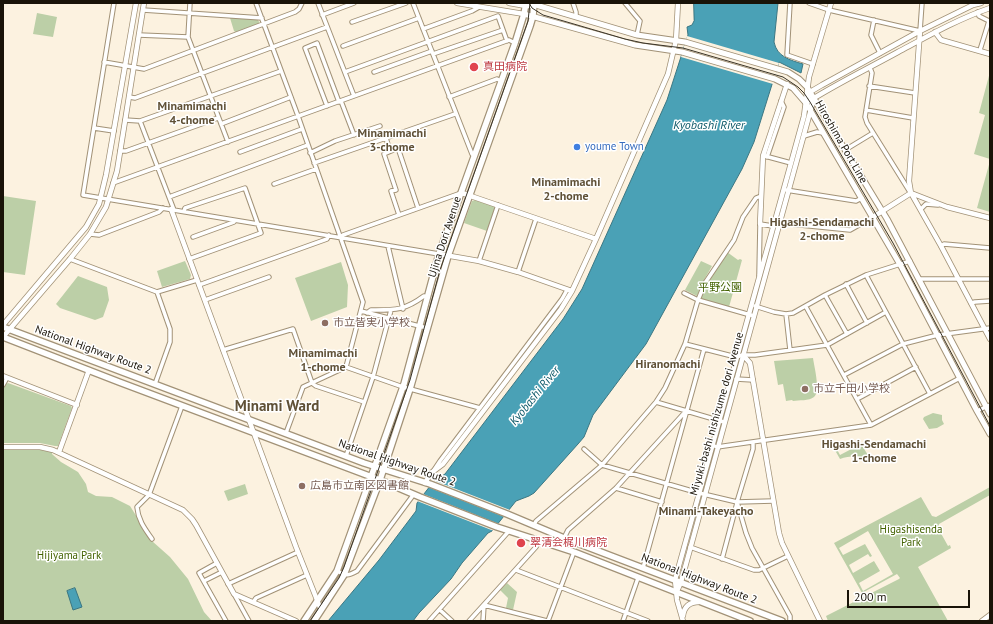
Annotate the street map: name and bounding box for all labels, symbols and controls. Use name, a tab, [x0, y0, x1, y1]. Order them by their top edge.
place label: 真田病院	[483, 60, 527, 74]
marker: 真田病院	[468, 61, 480, 73]
street label: Hiroshima Port Line	[812, 98, 870, 186]
district label: Minamimachi 4-chome	[158, 100, 226, 128]
water label: Kyobashi River	[673, 119, 745, 133]
district label: Minamimachi 3-chome	[358, 127, 426, 155]
place label: youme Town	[585, 140, 644, 154]
marker: youme Town	[572, 142, 582, 152]
district label: Minamimachi 2-chome	[532, 176, 600, 204]
street label: Ujina Dori Avenue	[426, 195, 464, 279]
district label: Higashi-Sendamachi 2-chome	[770, 216, 874, 244]
park label: 平野公園	[698, 281, 742, 295]
place label: 市立皆実小学校	[333, 316, 410, 330]
marker: 市立皆実小学校	[320, 318, 330, 328]
street label: National Highway Route 2	[33, 323, 153, 377]
street label: Miyuki-bashi nishizume dori Avenue	[687, 331, 747, 497]
district label: Minamimachi 1-chome	[289, 347, 357, 375]
district label: Hiranomachi	[636, 358, 700, 372]
water label: Kyobashi River	[507, 364, 563, 428]
place label: 市立千田小学校	[813, 382, 890, 396]
marker: 市立千田小学校	[800, 384, 810, 394]
district label: Minami Ward	[235, 398, 319, 416]
street label: National Highway Route 2	[337, 437, 457, 489]
district label: Higashi-Sendamachi 1-chome	[822, 438, 926, 466]
place label: 広島市立南区図書館	[310, 479, 409, 493]
marker: 広島市立南区図書館	[297, 481, 307, 491]
district label: Minami-Takeyacho	[659, 505, 753, 519]
park label: Higashisenda Park	[880, 523, 942, 549]
place label: 翠清会梶川病院	[530, 536, 607, 550]
marker: 翠清会梶川病院	[515, 537, 527, 549]
park label: Hijiyama Park	[37, 549, 101, 563]
street label: National Highway Route 2	[639, 551, 759, 607]
scale bar	[849, 582, 972, 608]
text: 200 m	[854, 589, 887, 604]

